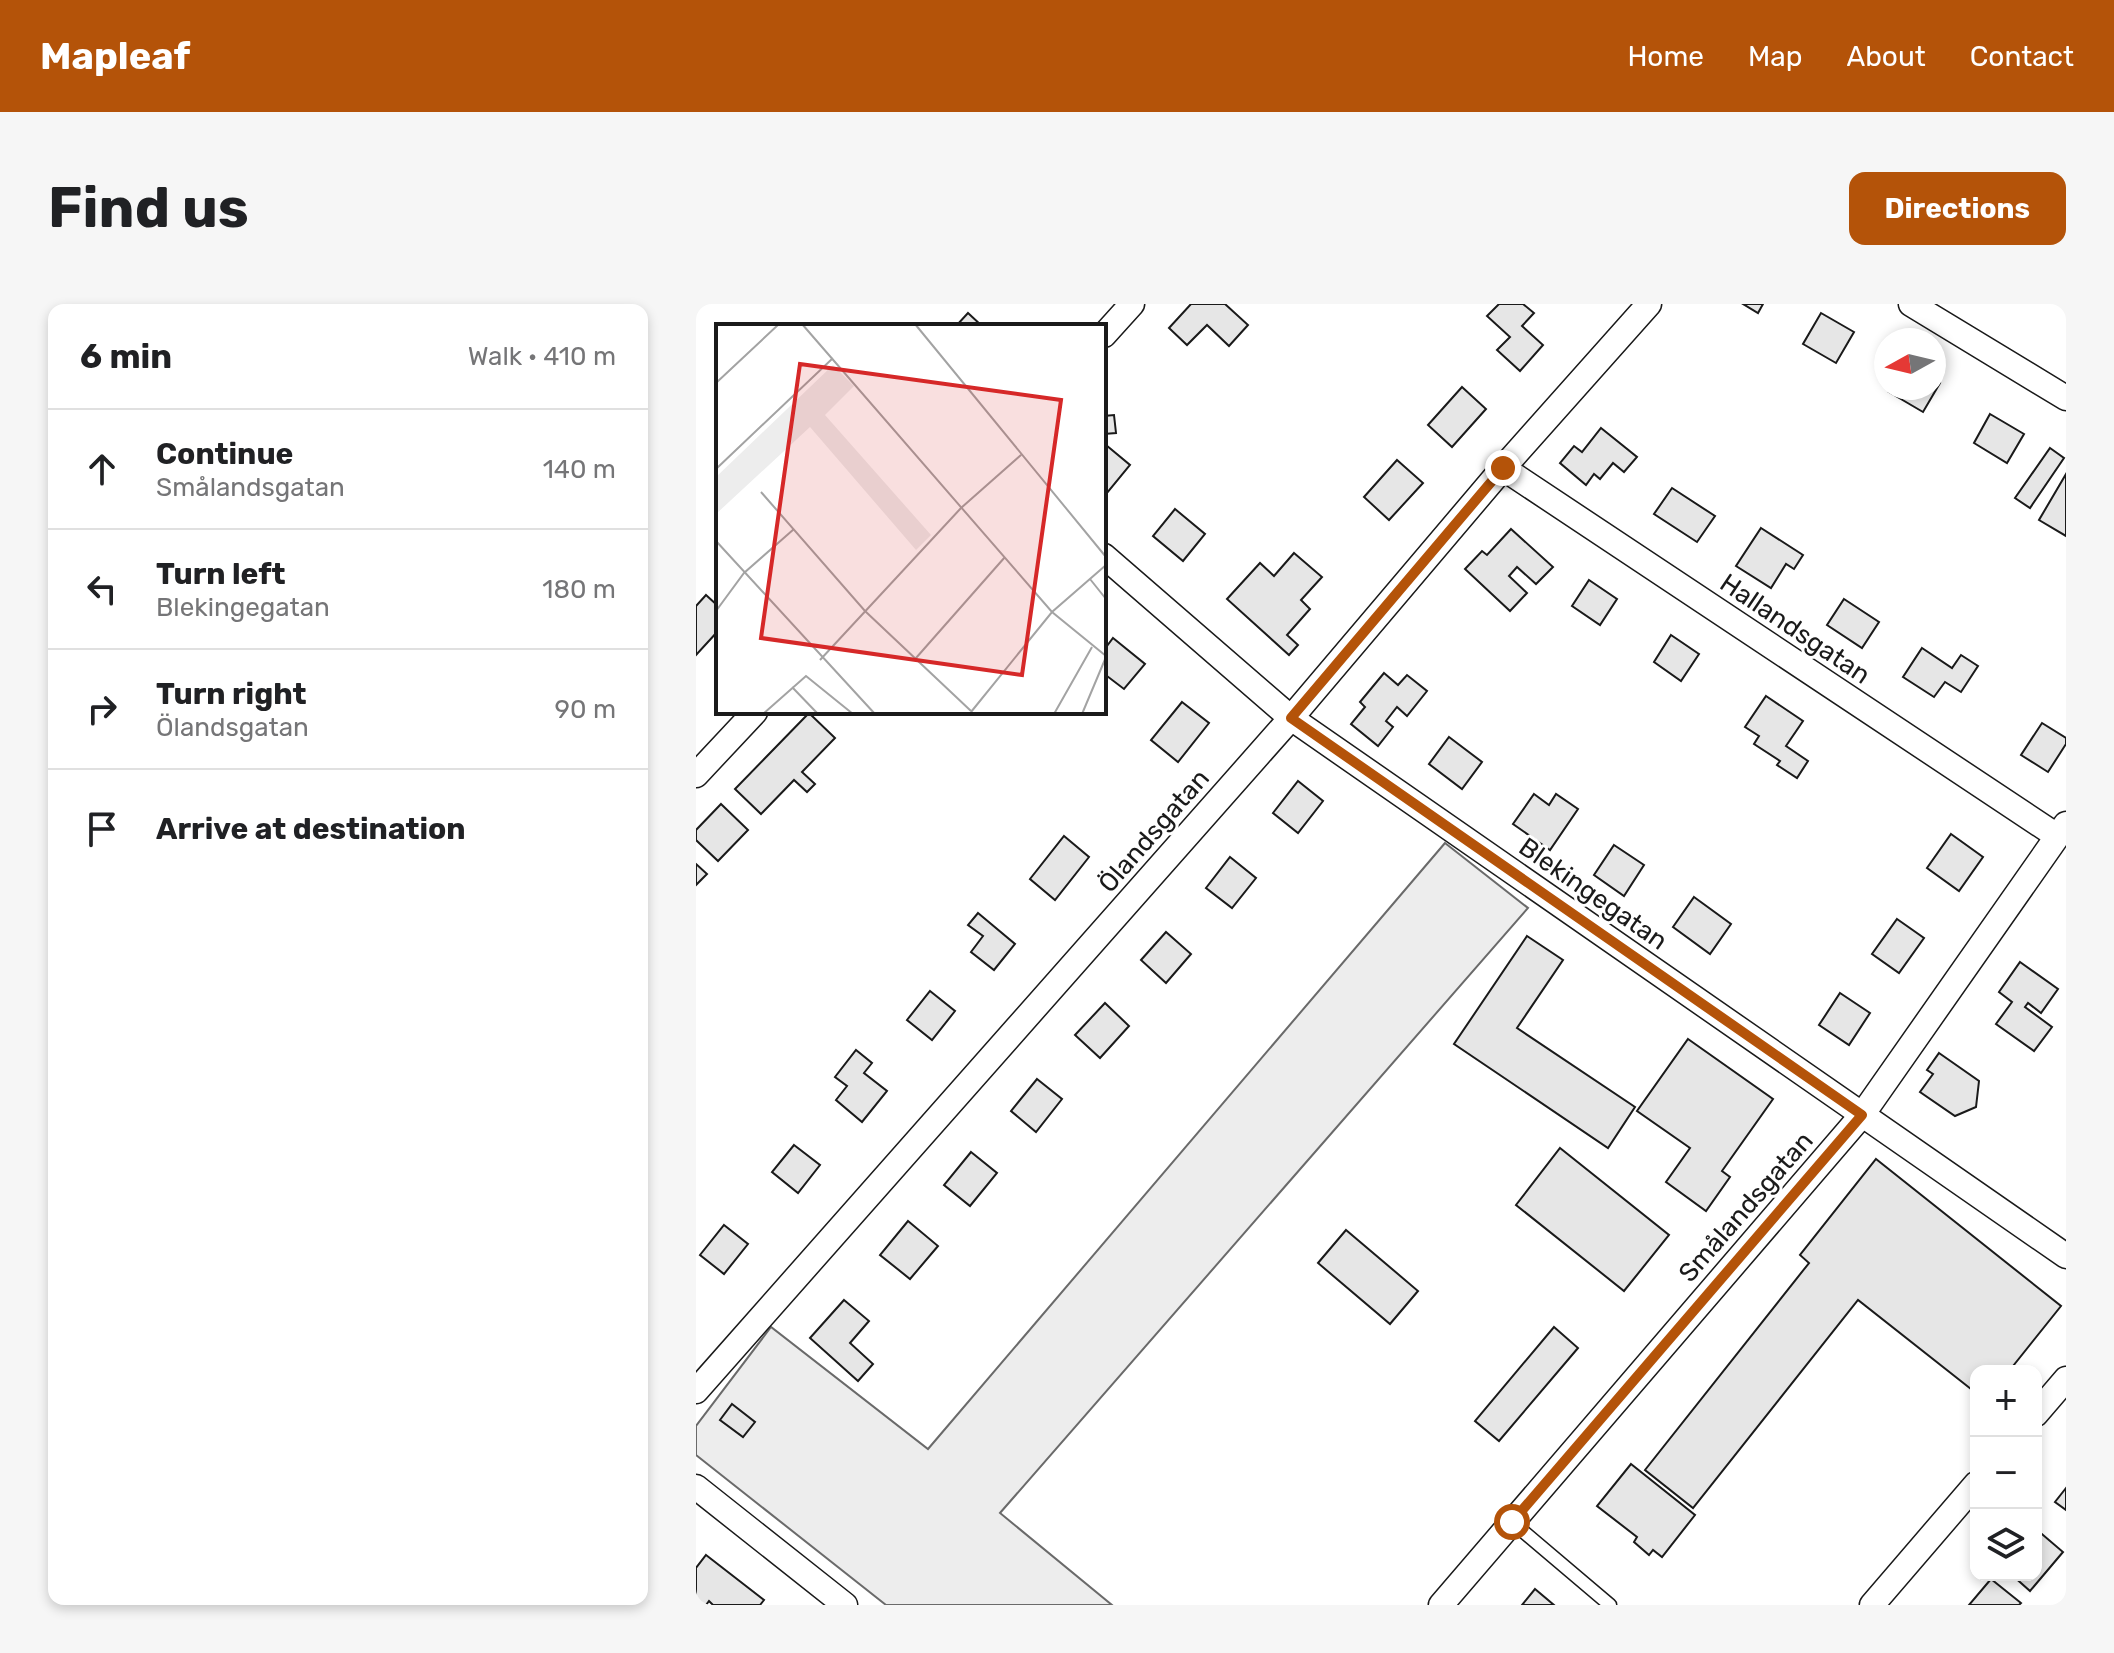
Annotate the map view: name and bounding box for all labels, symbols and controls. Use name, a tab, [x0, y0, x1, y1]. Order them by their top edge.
text: Mapleaf	[40, 33, 190, 79]
text: Home	[1627, 40, 1704, 73]
text: Map	[1748, 40, 1802, 73]
text: About	[1846, 40, 1926, 73]
text: Contact	[1970, 40, 2074, 73]
button: Directions	[1849, 172, 2066, 245]
text: Find us	[48, 175, 249, 241]
inset map	[716, 324, 1106, 714]
north arrow	[1874, 328, 1946, 400]
text: 6 min	[80, 336, 172, 377]
text: Walk · 410 m	[468, 341, 616, 372]
text: Continue	[156, 436, 293, 472]
icon: ahead	[80, 447, 124, 491]
route end	[1485, 450, 1521, 486]
text: 140 m	[543, 454, 616, 485]
text: Smålandsgatan	[156, 472, 345, 503]
text: Turn left	[156, 556, 286, 592]
icon: left	[80, 567, 124, 611]
street label: Hallandsgatan	[1714, 567, 1876, 691]
text: 180 m	[542, 574, 616, 605]
text: Blekingegatan	[156, 592, 330, 623]
text: Turn right	[156, 676, 307, 712]
icon: right	[80, 687, 124, 731]
text: 90 m	[555, 694, 616, 725]
text: Ölandsgatan	[156, 712, 309, 743]
street label: Ölandsgatan	[1092, 763, 1216, 899]
icon: arrive	[80, 807, 124, 851]
text: Arrive at destination	[156, 811, 466, 847]
street label: Blekingegatan	[1513, 831, 1673, 957]
street label: Smålandsgatan	[1672, 1126, 1820, 1288]
map controls	[1970, 1365, 2042, 1581]
button: +	[1970, 1365, 2042, 1437]
button: −	[1970, 1437, 2042, 1509]
route start	[1494, 1504, 1530, 1540]
button: layers	[1970, 1509, 2042, 1581]

